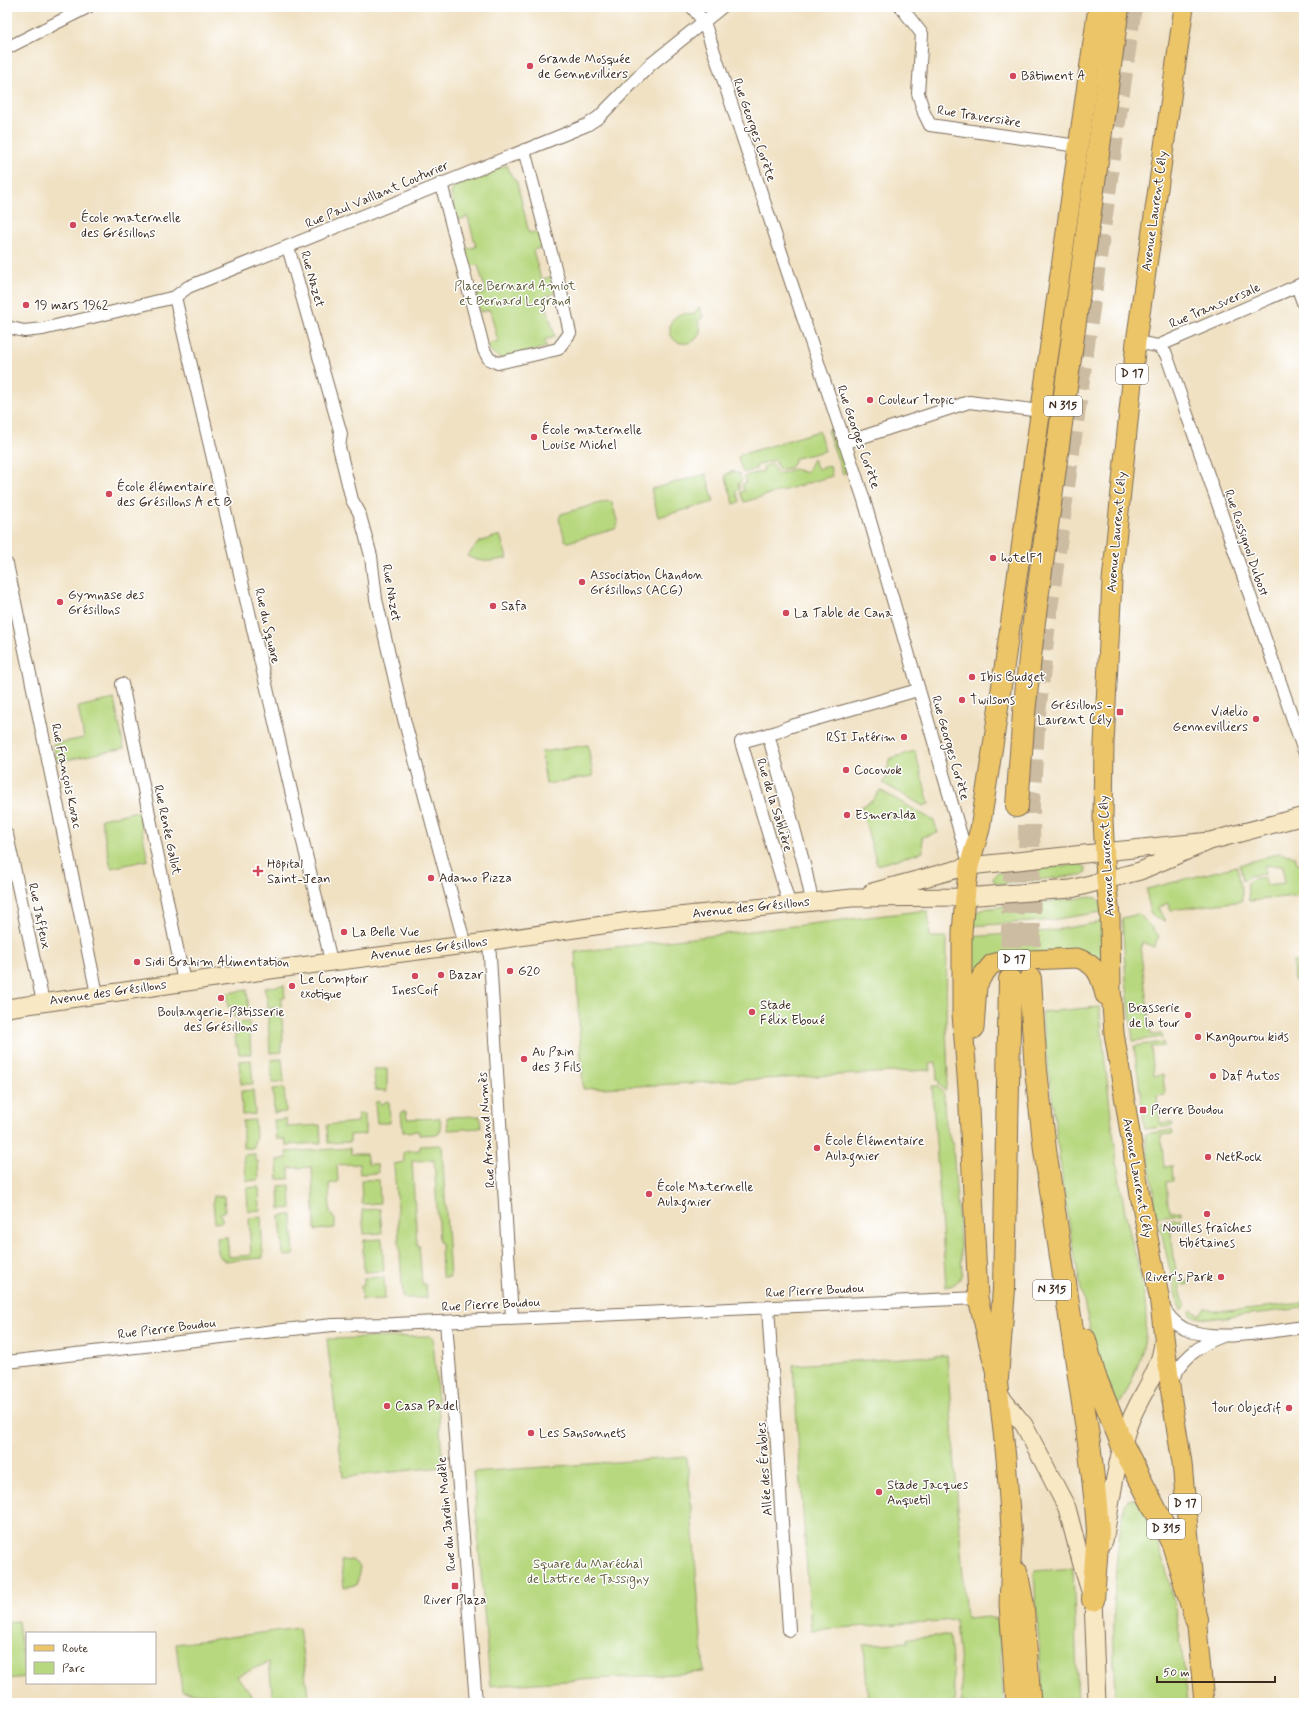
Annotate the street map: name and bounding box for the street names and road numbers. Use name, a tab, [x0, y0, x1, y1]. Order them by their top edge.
street label: Rue Georges Corète	[727, 76, 780, 184]
street label: Rue Traversière	[936, 102, 1022, 132]
street label: Avenue Laurent Cély	[1138, 149, 1172, 272]
street label: Rue Paul Vaillant Couturier	[303, 157, 452, 233]
street label: Rue Nazet	[296, 249, 328, 309]
street label: Rue Transversale	[1167, 279, 1263, 333]
road number: D 17	[1116, 364, 1148, 384]
street label: Rue Georges Corète	[831, 383, 884, 491]
road number: N 315	[1044, 396, 1082, 416]
street label: Avenue Laurent Cély	[1103, 470, 1131, 593]
street label: Rue Rossignol Dubost	[1220, 487, 1272, 599]
street label: Rue Nazet	[378, 563, 404, 623]
street label: Rue du Square	[250, 587, 284, 665]
street label: Rue Georges Corète	[926, 694, 973, 803]
street label: Rue François Kovac	[47, 722, 85, 830]
street label: Rue de la Sablière	[752, 756, 796, 854]
street label: Rue Renée Gallot	[149, 783, 185, 877]
street label: Avenue Laurent Cély	[1095, 795, 1119, 917]
street label: Rue Jaffeux	[24, 881, 54, 951]
street label: Avenue des Grésillons	[691, 893, 811, 923]
street label: Avenue des Grésillons	[369, 933, 489, 965]
road number: D 17	[998, 950, 1030, 970]
street label: Avenue des Grésillons	[48, 976, 168, 1010]
street label: Rue Armand Numès	[474, 1071, 500, 1188]
street label: Avenue Laurent Cély	[1118, 1117, 1156, 1240]
street label: Rue Pierre Boudou	[765, 1280, 865, 1302]
road number: N 315	[1033, 1280, 1071, 1300]
street label: Rue Pierre Boudou	[441, 1294, 541, 1316]
street label: Rue Pierre Boudou	[117, 1315, 217, 1343]
street label: Allée des Érables	[752, 1421, 777, 1517]
street label: Rue du Jardin Modèle	[434, 1456, 460, 1572]
road number: D 17	[1169, 1494, 1201, 1514]
road number: D 315	[1147, 1519, 1185, 1539]

